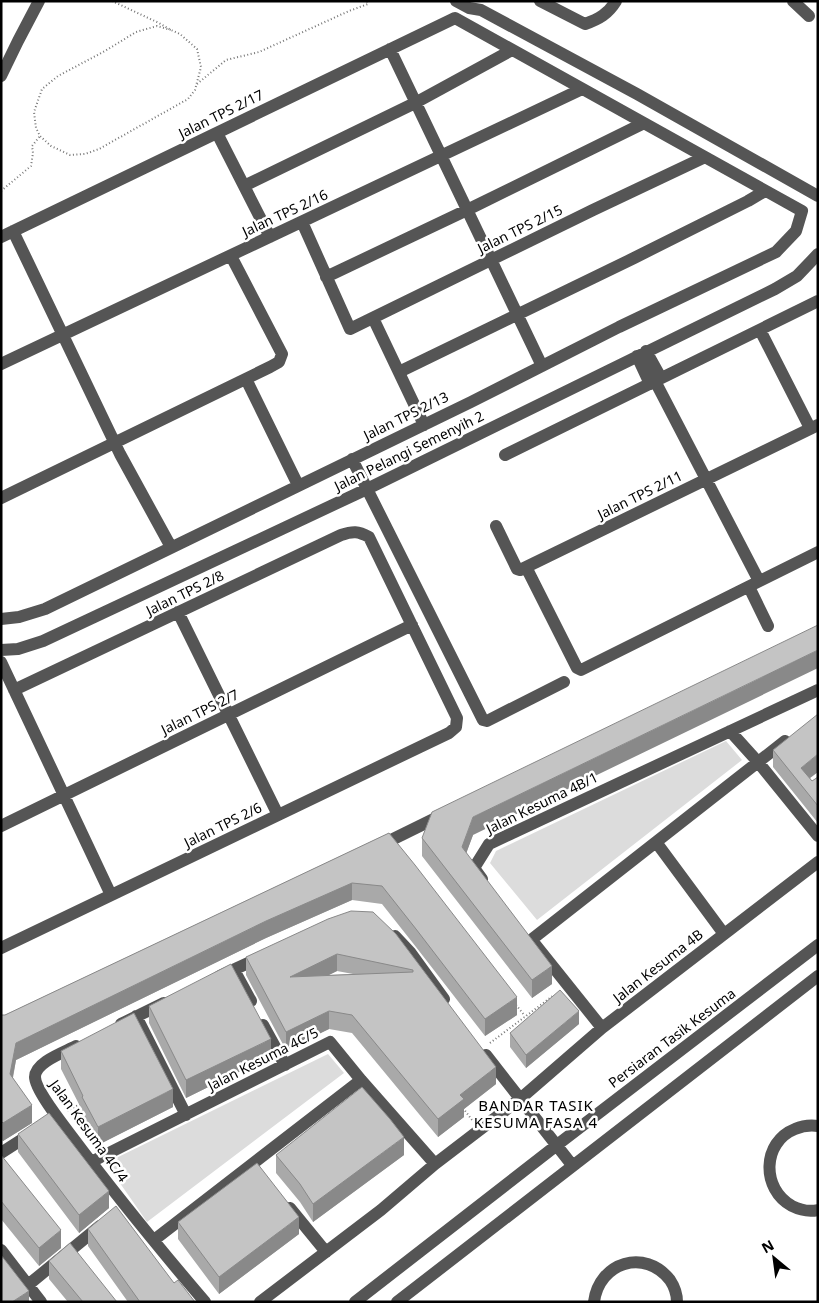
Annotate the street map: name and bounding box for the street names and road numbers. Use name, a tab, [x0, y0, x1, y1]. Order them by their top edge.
street label: Jalan TPS 2/17	[173, 85, 266, 143]
street label: Jalan TPS 2/16	[237, 184, 331, 241]
street label: Jalan TPS 2/15	[472, 200, 565, 258]
street label: Jalan TPS 2/13	[358, 387, 451, 445]
street label: Jalan Pelangi Semenyih 2	[329, 406, 487, 496]
street label: Jalan TPS 2/11	[592, 466, 685, 524]
street label: Jalan TPS 2/8	[141, 566, 227, 620]
street label: Jalan TPS 2/7	[156, 685, 242, 739]
street label: Jalan Kesuma 4B/1	[481, 767, 601, 839]
street label: Jalan TPS 2/6	[179, 798, 265, 852]
street label: Jalan Kesuma 4B	[607, 925, 707, 1008]
street label: Persiaran Tasik Kesuma	[604, 983, 739, 1092]
street label: Jalan Kesuma 4C/5	[202, 1022, 321, 1096]
street label: Jalan Kesuma 4C/4	[45, 1074, 133, 1186]

